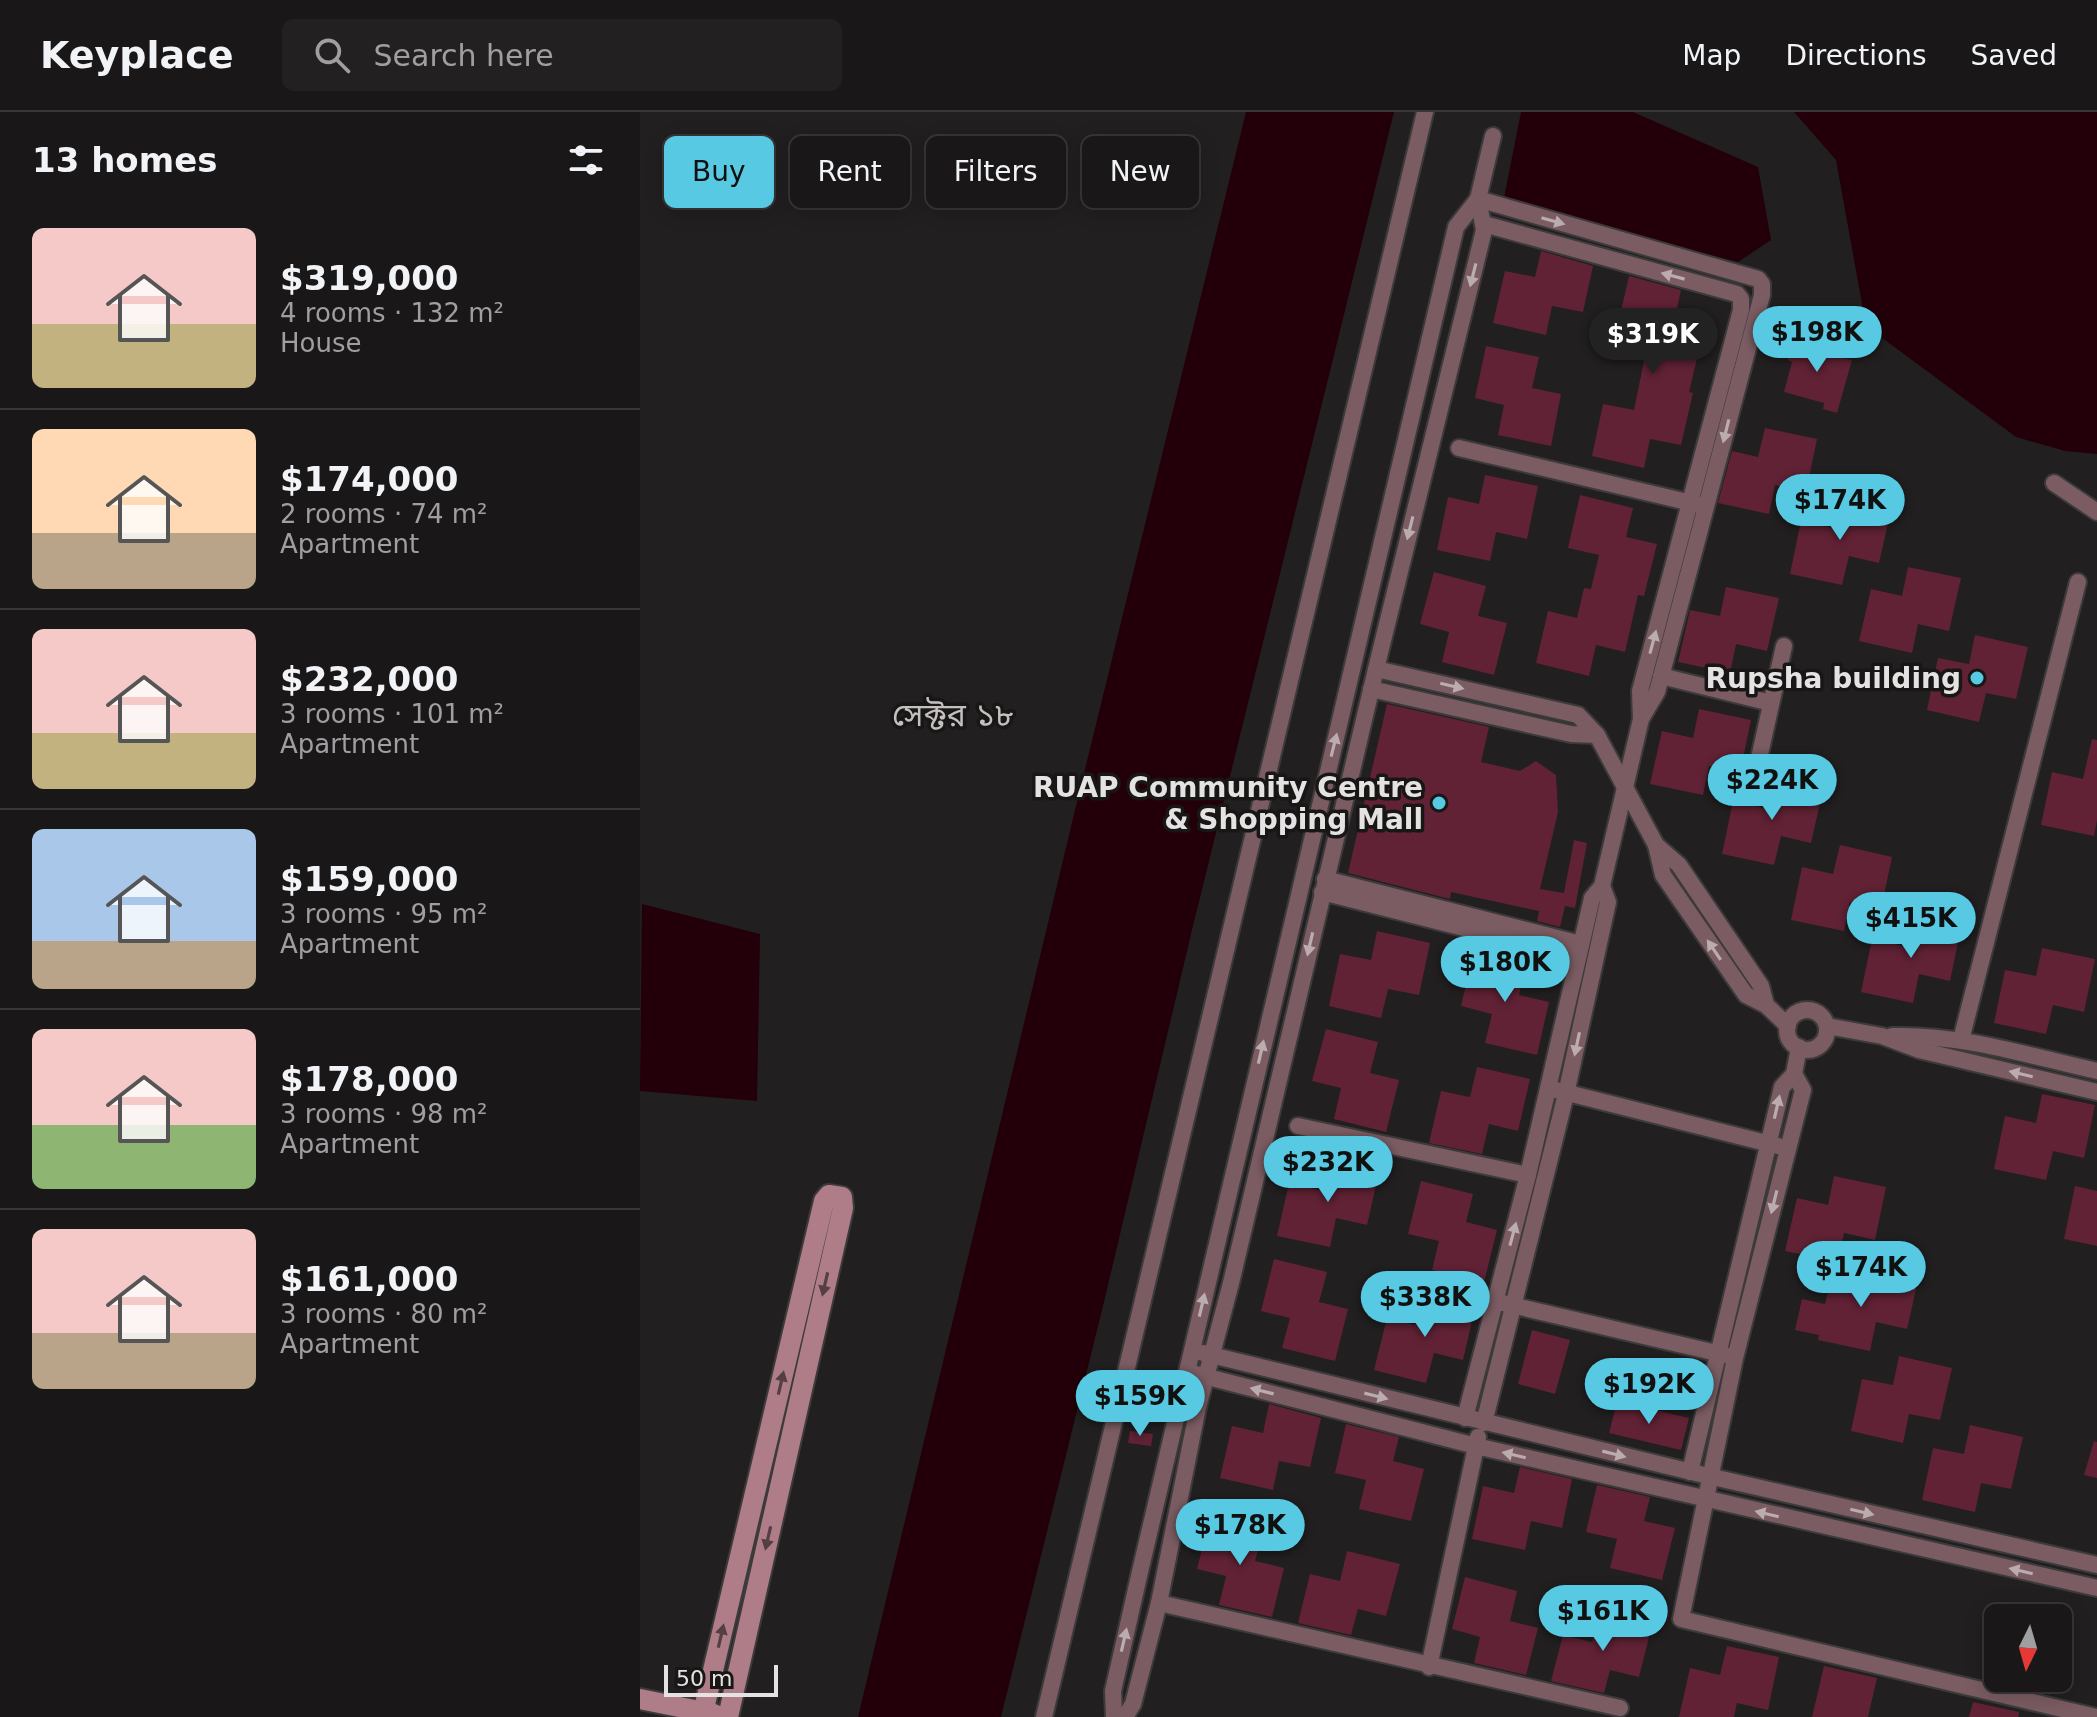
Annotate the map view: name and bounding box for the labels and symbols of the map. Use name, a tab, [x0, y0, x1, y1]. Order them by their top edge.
one-way arrow	[1541, 215, 1566, 227]
one-way arrow	[1466, 263, 1478, 288]
one-way arrow	[1661, 270, 1686, 282]
pin: $198K	[1761, 306, 1873, 374]
pin: $319K	[1597, 308, 1709, 376]
one-way arrow	[1719, 419, 1731, 444]
pin: $174K	[1784, 474, 1896, 542]
one-way arrow	[1404, 515, 1416, 540]
one-way arrow	[1647, 630, 1659, 655]
place label: Rupsha building	[1705, 662, 1961, 695]
marker: Rupsha building	[1968, 669, 1986, 687]
one-way arrow	[1440, 680, 1465, 693]
district label: সেক্টর ১৮	[892, 696, 1014, 734]
one-way arrow	[1329, 732, 1341, 757]
pin: $224K	[1716, 754, 1828, 822]
place label: RUAP Community Centre & Shopping Mall	[1033, 771, 1423, 836]
marker: RUAP Community Centre & Shopping Mall	[1430, 794, 1448, 812]
pin: $415K	[1855, 892, 1967, 960]
one-way arrow	[1304, 932, 1316, 957]
pin: $180K	[1449, 936, 1561, 1004]
one-way arrow	[1707, 939, 1722, 960]
one-way arrow	[1570, 1031, 1583, 1056]
one-way arrow	[1255, 1040, 1268, 1065]
one-way arrow	[2008, 1067, 2033, 1080]
one-way arrow	[1771, 1094, 1784, 1119]
pin: $232K	[1272, 1136, 1384, 1204]
one-way arrow	[1767, 1190, 1779, 1215]
one-way arrow	[1507, 1221, 1519, 1246]
pin: $174K	[1805, 1241, 1917, 1309]
pin: $338K	[1369, 1271, 1481, 1339]
one-way arrow	[818, 1272, 831, 1297]
one-way arrow	[1196, 1293, 1209, 1318]
pin: $192K	[1593, 1358, 1705, 1426]
pin: $159K	[1084, 1370, 1196, 1438]
one-way arrow	[775, 1371, 787, 1396]
one-way arrow	[1250, 1384, 1275, 1396]
one-way arrow	[1364, 1390, 1389, 1402]
one-way arrow	[1501, 1448, 1526, 1461]
one-way arrow	[1602, 1448, 1627, 1461]
pin: $178K	[1184, 1499, 1296, 1567]
one-way arrow	[1849, 1506, 1874, 1518]
one-way arrow	[1755, 1507, 1780, 1520]
one-way arrow	[761, 1526, 774, 1551]
one-way arrow	[2008, 1564, 2033, 1577]
pin: $161K	[1547, 1585, 1659, 1653]
north arrow	[1984, 1604, 2072, 1692]
one-way arrow	[715, 1624, 727, 1649]
one-way arrow	[1118, 1628, 1131, 1653]
scale bar	[664, 1661, 778, 1697]

